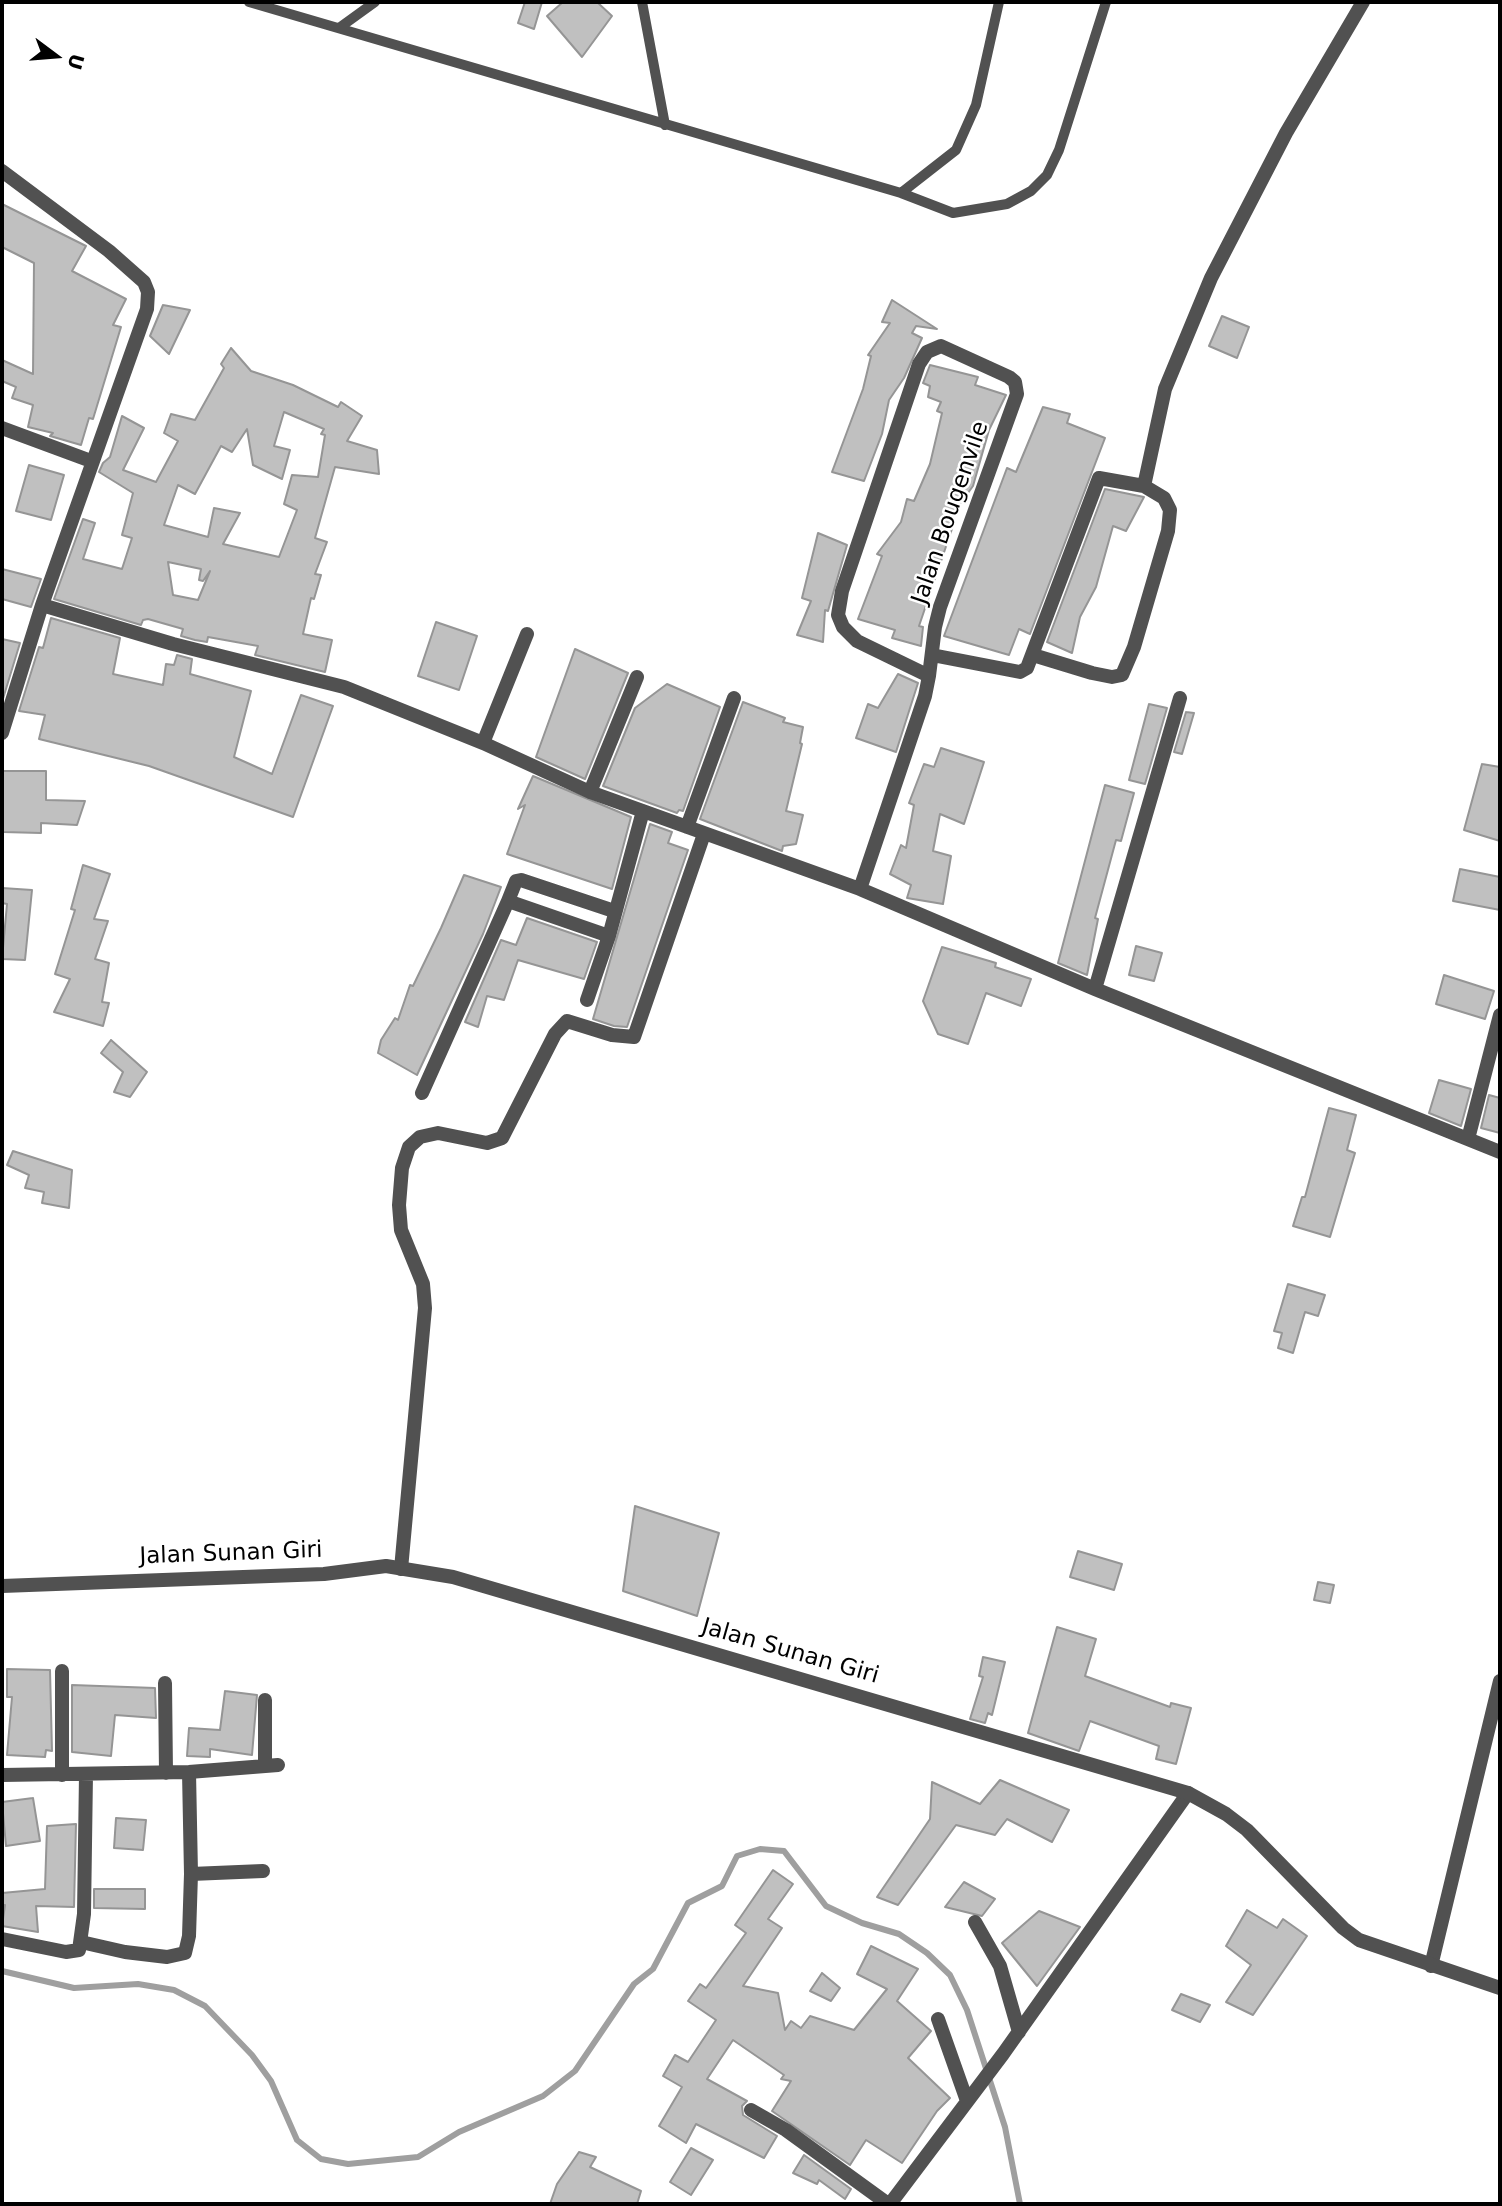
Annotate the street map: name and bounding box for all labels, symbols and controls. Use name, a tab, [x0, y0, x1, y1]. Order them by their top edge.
north arrow	[21, 21, 91, 91]
text: U	[63, 51, 89, 72]
street label: Jalan Bougenvile	[907, 418, 995, 608]
street label: Jalan Sunan Giri	[139, 1537, 323, 1571]
street label: Jalan Sunan Giri	[698, 1614, 882, 1690]

